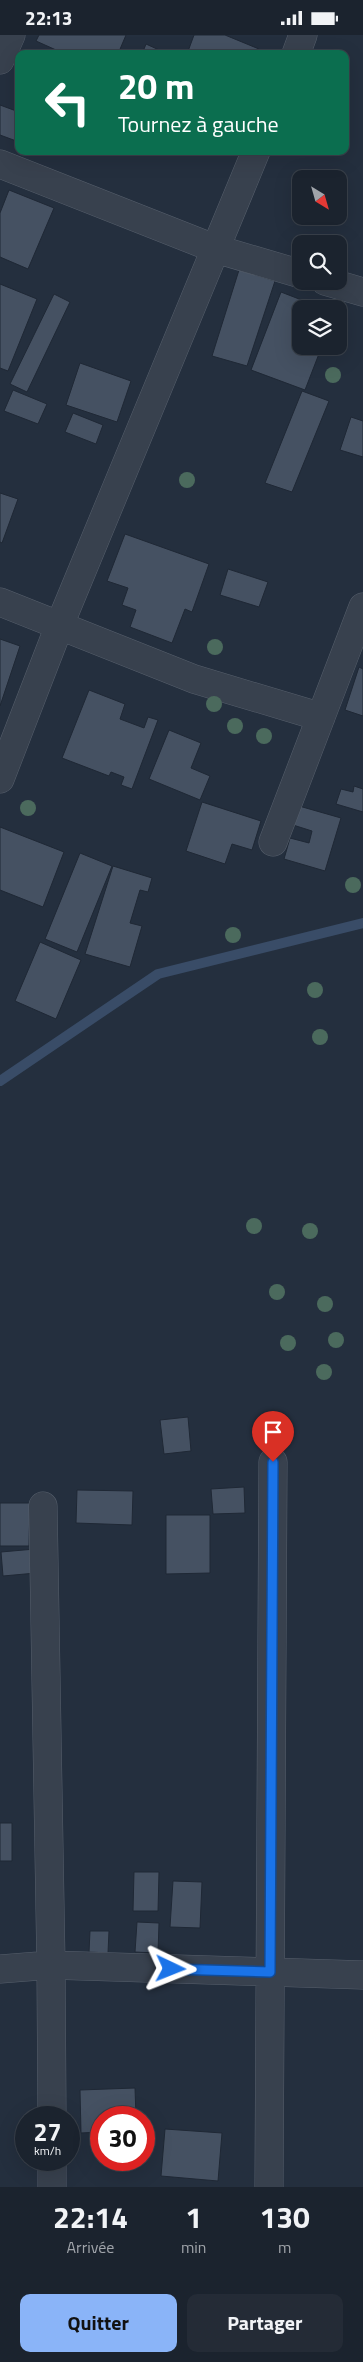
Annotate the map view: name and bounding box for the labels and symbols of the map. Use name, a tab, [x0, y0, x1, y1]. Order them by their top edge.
north arrow	[292, 170, 348, 225]
pin	[252, 1411, 294, 1462]
position arrow	[144, 1942, 196, 1994]
speed limit sign: 30	[90, 2106, 155, 2171]

